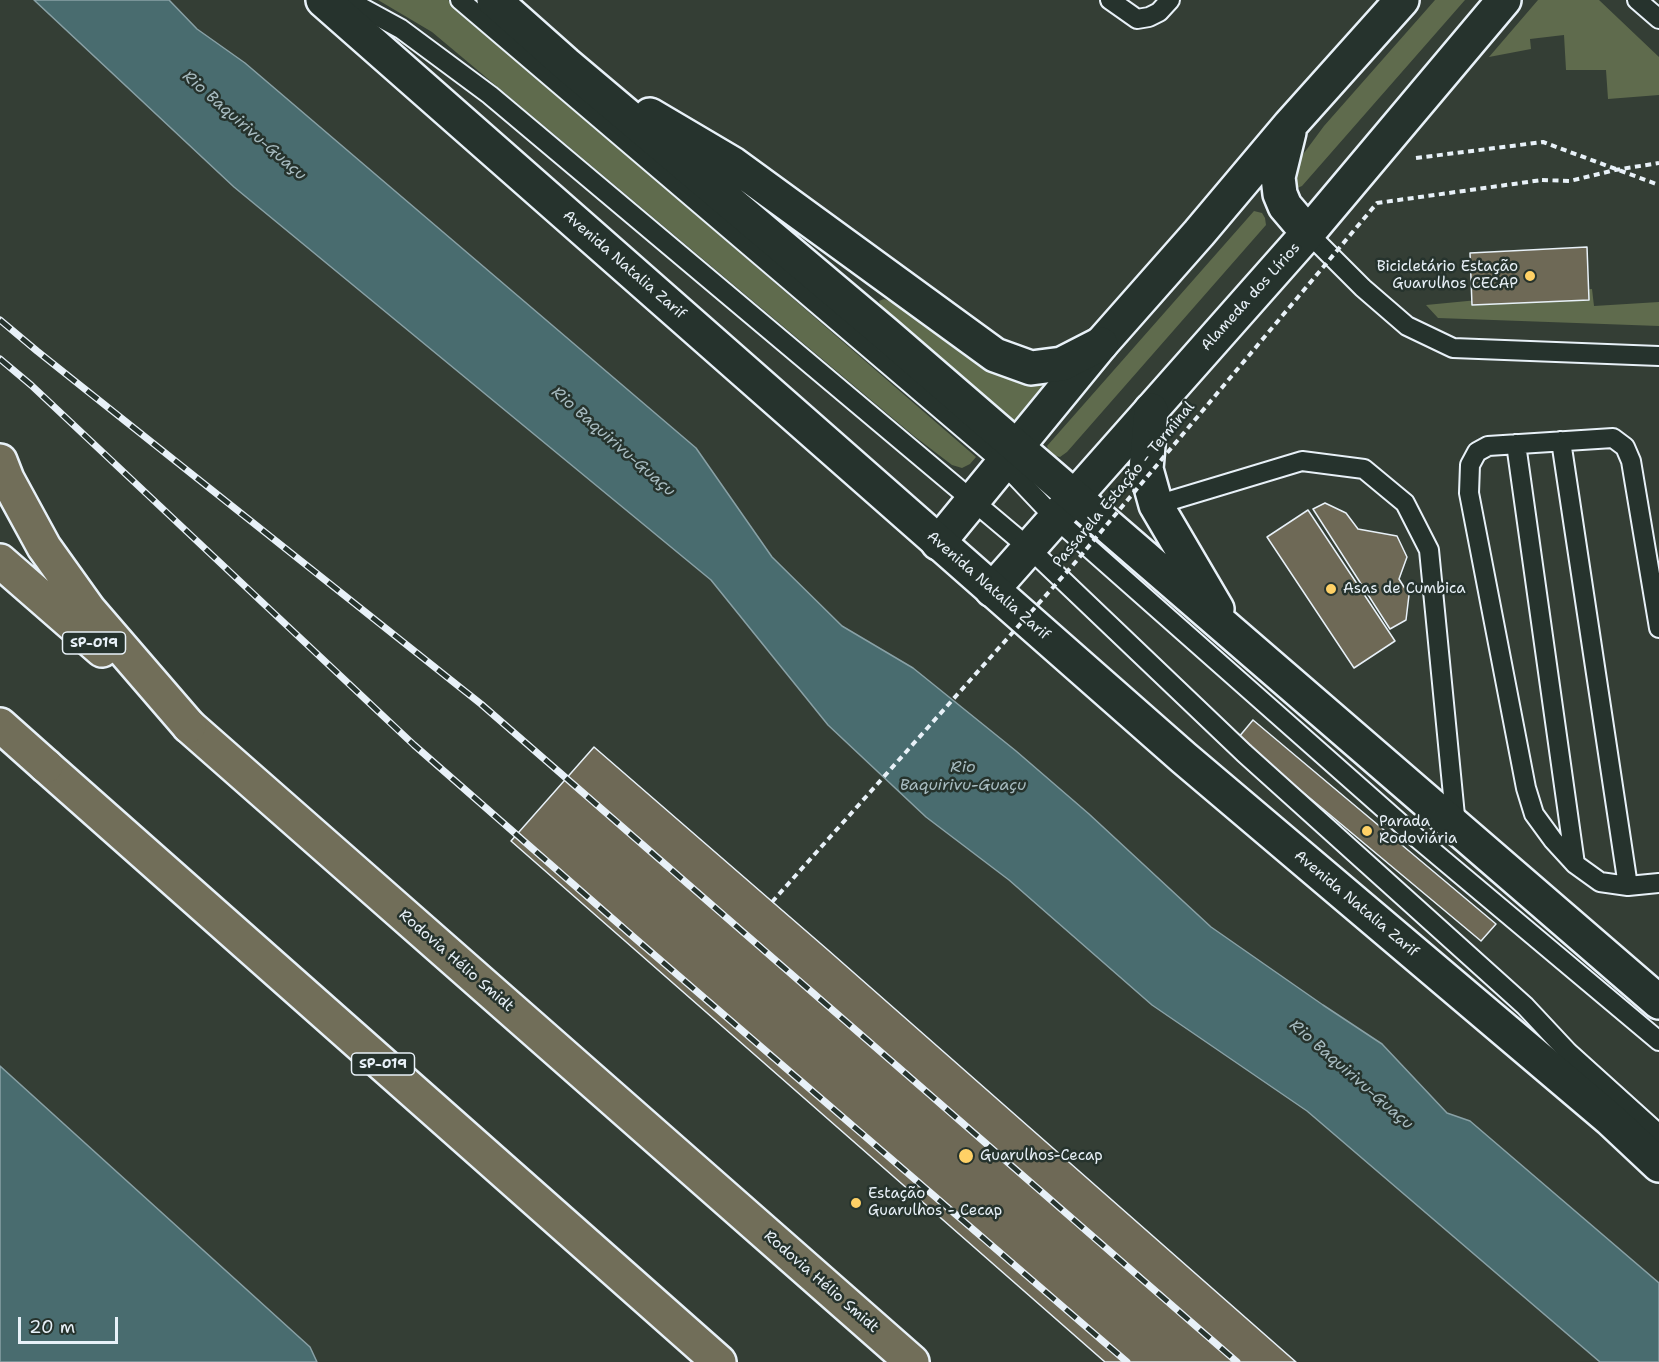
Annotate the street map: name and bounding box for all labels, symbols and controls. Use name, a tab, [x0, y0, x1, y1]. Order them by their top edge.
water label: Rio Baquirivu-Guaçu	[178, 67, 310, 185]
street label: Avenida Natalia Zarif	[559, 207, 689, 323]
street label: Alameda dos Lírios	[1198, 239, 1304, 355]
place label: Bicicletário Estação Guarulhos CECAP	[1377, 258, 1518, 293]
marker: Bicicletário Estação Guarulhos CECAP	[1523, 269, 1537, 283]
water label: Rio Baquirivu-Guaçu	[547, 383, 679, 501]
street label: Passarela Estação - Terminal	[1049, 398, 1199, 572]
street label: Avenida Natalia Zarif	[923, 528, 1053, 644]
place label: Asas de Cumbica	[1343, 580, 1466, 598]
marker: Asas de Cumbica	[1324, 582, 1338, 596]
road number: SP-019	[62, 632, 125, 654]
water label: Rio Baquirivu-Guaçu	[900, 758, 1026, 796]
place label: Parada Rodoviária	[1379, 813, 1457, 848]
marker: Parada Rodoviária	[1360, 824, 1374, 838]
street label: Avenida Natalia Zarif	[1290, 847, 1422, 961]
street label: Rodovia Hélio Smidt	[395, 906, 517, 1016]
water label: Rio Baquirivu-Guaçu	[1285, 1016, 1417, 1134]
road number: SP-019	[352, 1053, 415, 1075]
marker: Guarulhos-Cecap	[957, 1147, 975, 1165]
place label: Guarulhos-Cecap	[980, 1147, 1103, 1165]
place label: Estação Guarulhos - Cecap	[868, 1185, 1002, 1220]
marker: Estação Guarulhos - Cecap	[849, 1196, 863, 1210]
street label: Rodovia Hélio Smidt	[760, 1227, 882, 1337]
scale bar	[21, 1305, 122, 1343]
text: 20 m	[29, 1315, 75, 1339]

